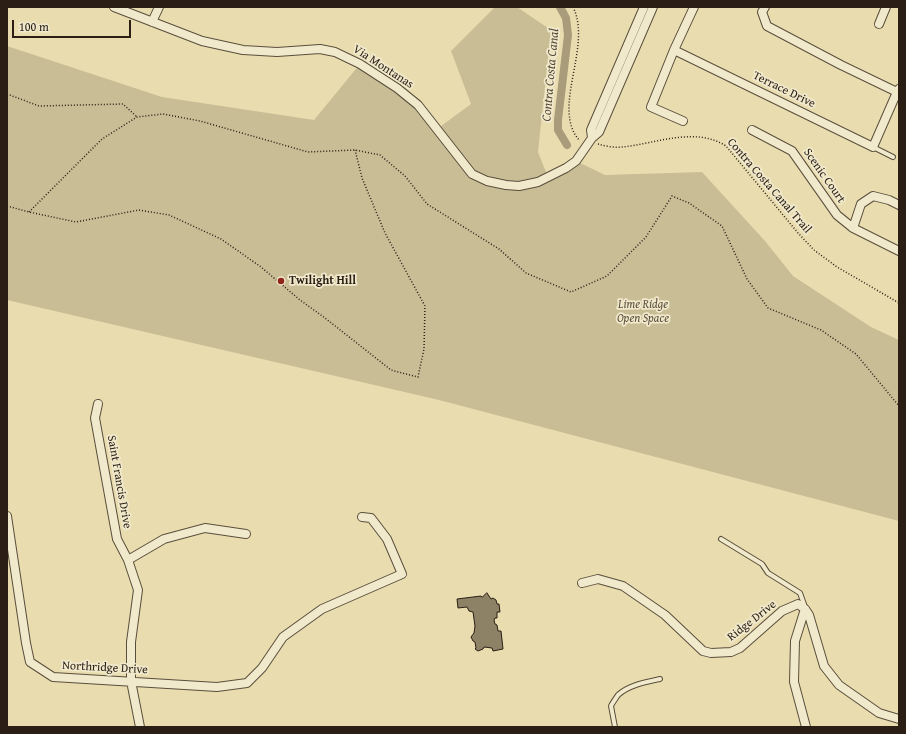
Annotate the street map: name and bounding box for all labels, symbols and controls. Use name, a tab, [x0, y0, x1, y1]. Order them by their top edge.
scale bar	[14, 12, 133, 38]
text: 100 m	[19, 18, 49, 35]
water label: Contra Costa Canal	[539, 28, 563, 122]
street label: Via Montanas	[350, 42, 416, 92]
street label: Terrace Drive	[750, 69, 818, 111]
street label: Contra Costa Canal Trail	[724, 136, 814, 236]
street label: Scenic Court	[800, 146, 848, 206]
place label: Twilight Hill	[289, 274, 356, 288]
marker: Twilight Hill	[276, 276, 286, 286]
park label: Lime Ridge Open Space	[617, 298, 669, 326]
street label: Saint Francis Drive	[104, 434, 134, 530]
street label: Ridge Drive	[725, 598, 779, 644]
street label: Northridge Drive	[62, 659, 148, 677]

